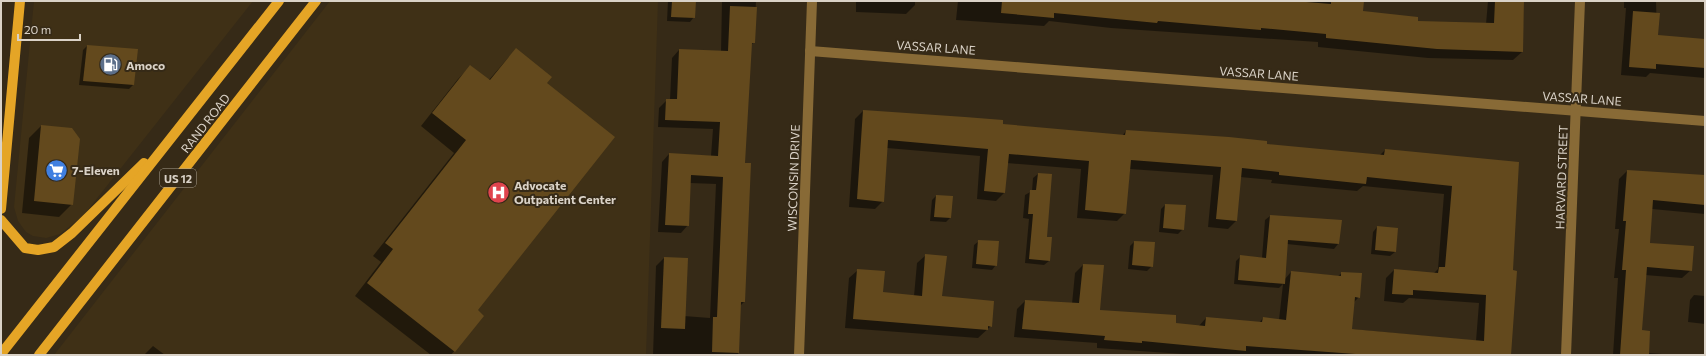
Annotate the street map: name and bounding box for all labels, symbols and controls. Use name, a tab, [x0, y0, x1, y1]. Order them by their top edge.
scale bar	[18, 16, 80, 42]
text: 20 m	[24, 22, 51, 36]
street label: VASSAR LANE	[896, 37, 976, 57]
fuel station icon: Amoco	[97, 52, 123, 78]
place label: Amoco	[126, 58, 165, 72]
street label: VASSAR LANE	[1219, 63, 1299, 83]
street label: VASSAR LANE	[1542, 88, 1622, 108]
street label: RAND ROAD	[178, 91, 232, 155]
street label: WISCONSIN DRIVE	[784, 124, 802, 232]
street label: HARVARD STREET	[1552, 124, 1570, 229]
supermarket icon: 7-Eleven	[44, 157, 70, 183]
place label: 7-Eleven	[72, 163, 120, 177]
road number: US 12	[160, 169, 196, 187]
place label: Advocate Outpatient Center	[514, 178, 616, 206]
hospital icon: Advocate Outpatient Center	[486, 179, 512, 205]

